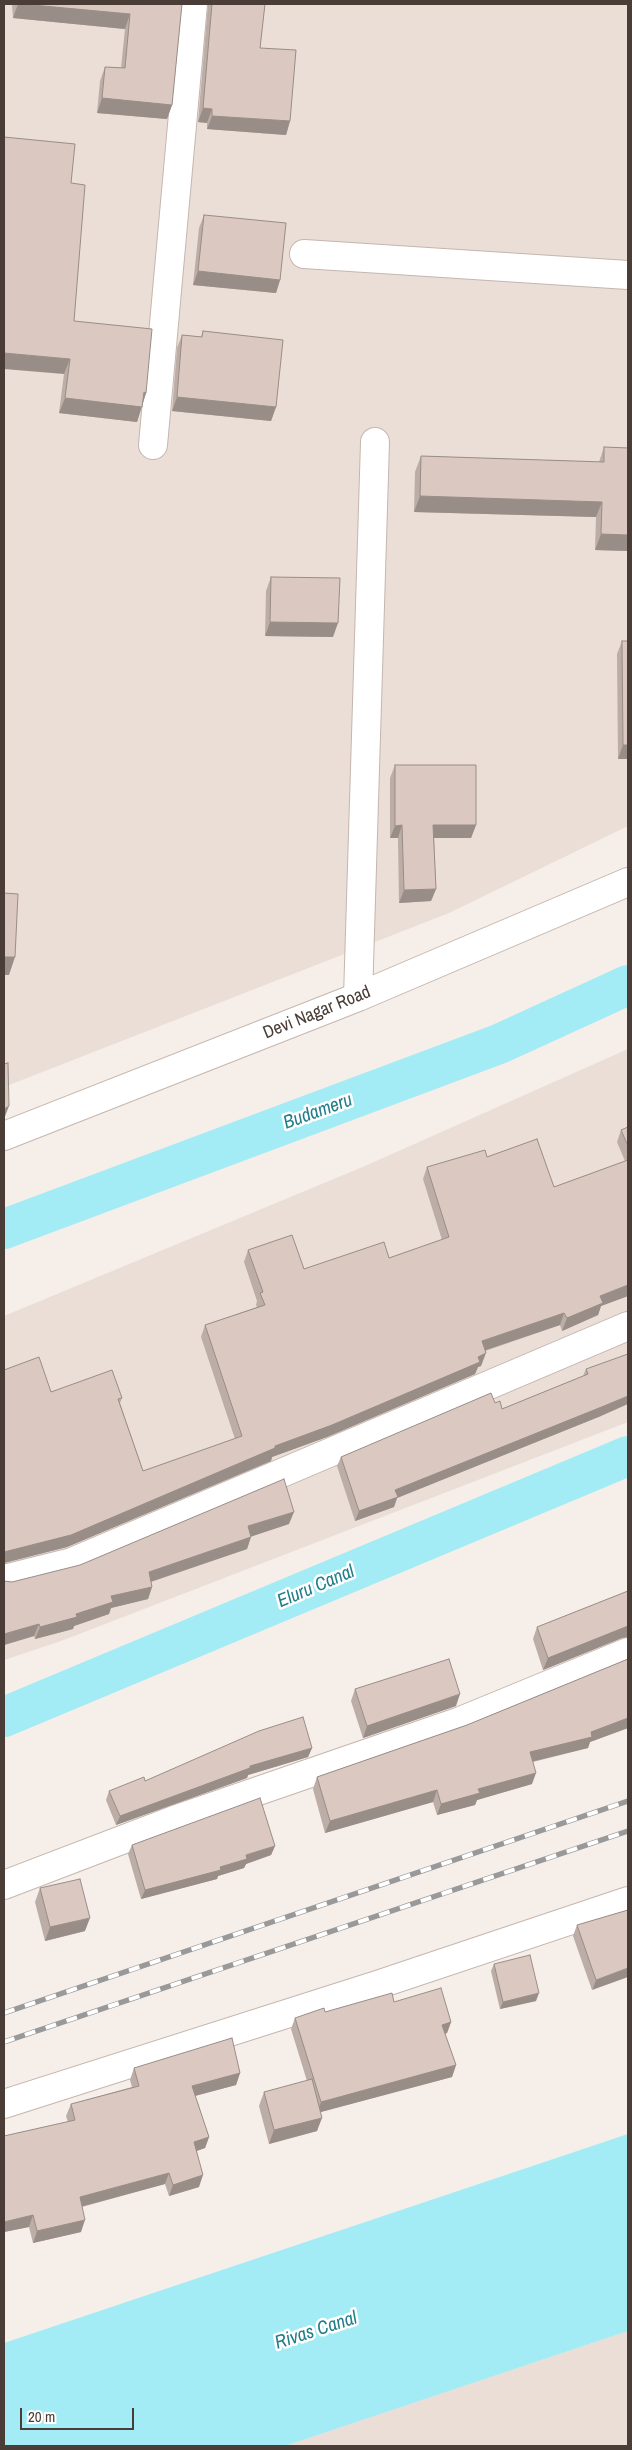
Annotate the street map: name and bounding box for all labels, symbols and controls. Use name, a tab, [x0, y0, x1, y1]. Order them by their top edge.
street label: Devi Nagar Road	[260, 982, 374, 1044]
water label: Budameru	[280, 1089, 356, 1135]
water label: Eluru Canal	[274, 1561, 358, 1613]
water label: Rivas Canal	[272, 2307, 360, 2355]
scale bar	[22, 2398, 136, 2430]
text: 20 m	[28, 2406, 55, 2427]

